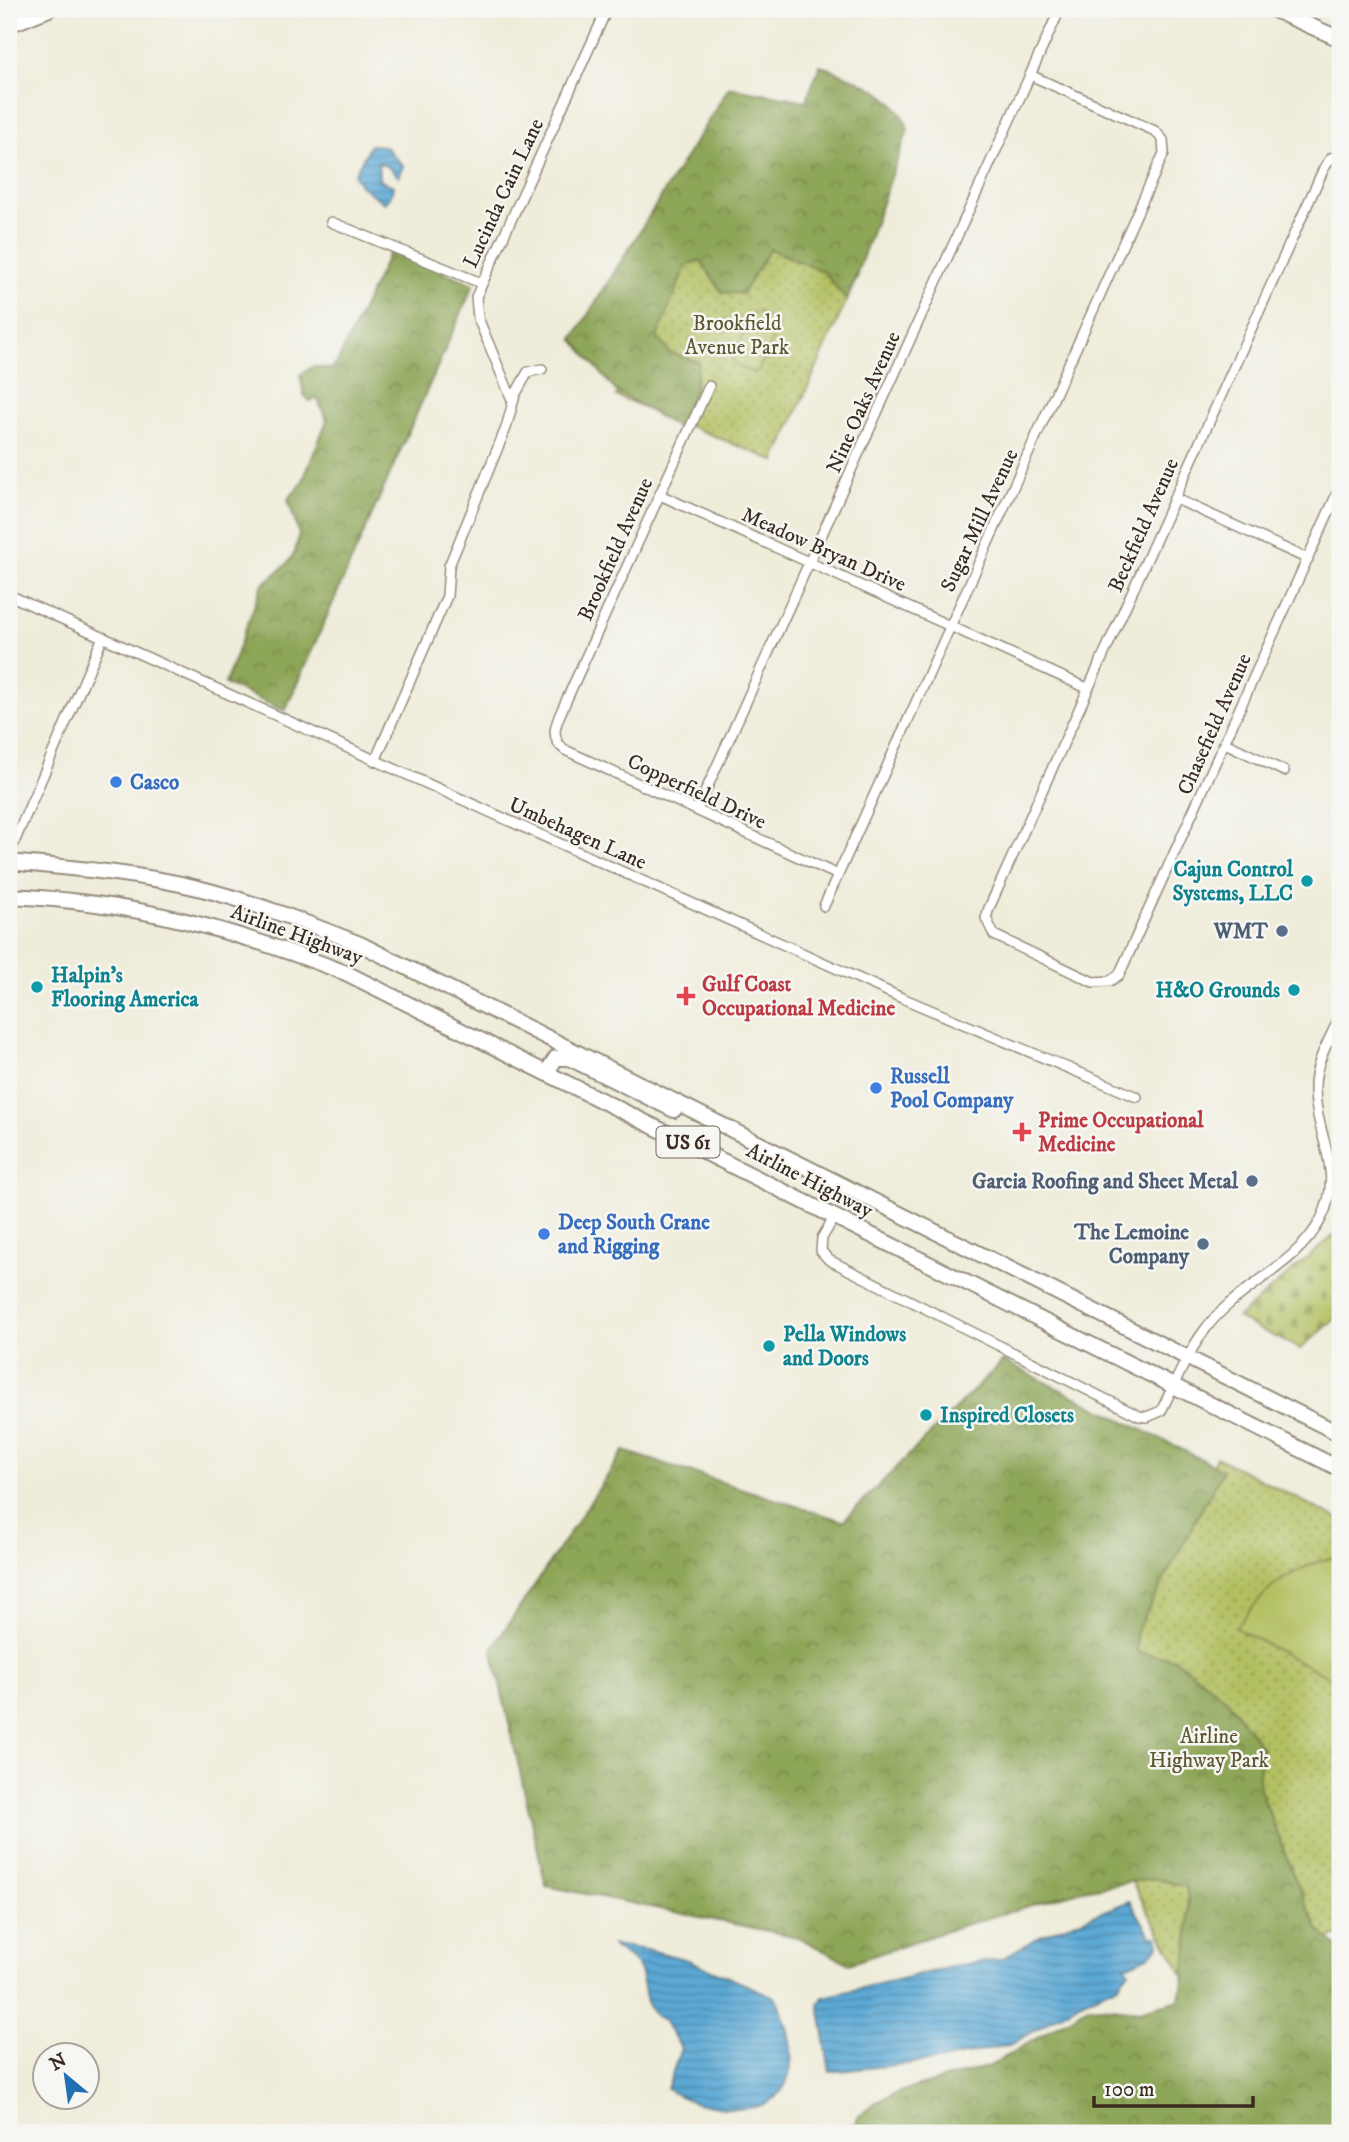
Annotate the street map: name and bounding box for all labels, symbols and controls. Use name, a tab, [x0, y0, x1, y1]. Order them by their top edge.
street label: Lucinda Cain Lane	[458, 114, 550, 272]
park label: Brookfield Avenue Park	[685, 311, 790, 361]
street label: Nine Oaks Avenue	[821, 327, 907, 477]
street label: Sugar Mill Avenue	[935, 444, 1025, 596]
street label: Beckfield Avenue	[1103, 454, 1185, 596]
street label: Brookfield Avenue	[573, 473, 659, 625]
street label: Meadow Bryan Drive	[737, 502, 910, 598]
street label: Chasefield Avenue	[1172, 649, 1258, 799]
street label: Copperfield Drive	[623, 748, 770, 836]
place label: Casco	[130, 770, 179, 796]
marker: Casco	[108, 774, 124, 790]
street label: Umbehagen Lane	[505, 792, 651, 876]
place label: Cajun Control Systems, LLC	[1173, 857, 1294, 907]
marker: Cajun Control Systems, LLC	[1299, 873, 1315, 889]
street label: Airline Highway	[227, 899, 367, 971]
place label: WMT	[1213, 919, 1269, 945]
marker: WMT	[1274, 923, 1290, 939]
place label: Halpin's Flooring America	[51, 963, 199, 1013]
place label: Gulf Coast Occupational Medicine	[702, 972, 895, 1022]
place label: H&O Grounds	[1156, 978, 1280, 1004]
marker: Halpin's Flooring America	[29, 979, 45, 995]
marker: H&O Grounds	[1286, 982, 1302, 998]
marker: Gulf Coast Occupational Medicine	[676, 986, 696, 1006]
place label: Russell Pool Company	[890, 1064, 1014, 1114]
marker: Russell Pool Company	[868, 1080, 884, 1096]
place label: Prime Occupational Medicine	[1038, 1108, 1204, 1158]
marker: Prime Occupational Medicine	[1012, 1122, 1032, 1142]
road number: US 61	[656, 1126, 720, 1158]
street label: Airline Highway	[742, 1138, 878, 1224]
place label: Garcia Roofing and Sheet Metal	[972, 1169, 1239, 1195]
marker: Garcia Roofing and Sheet Metal	[1244, 1173, 1260, 1189]
place label: Deep South Crane and Rigging	[558, 1210, 710, 1260]
place label: The Lemoine Company	[1073, 1220, 1190, 1270]
marker: Deep South Crane and Rigging	[536, 1226, 552, 1242]
marker: The Lemoine Company	[1195, 1236, 1211, 1252]
place label: Pella Windows and Doors	[783, 1322, 906, 1372]
marker: Pella Windows and Doors	[761, 1338, 777, 1354]
place label: Inspired Closets	[940, 1403, 1074, 1429]
marker: Inspired Closets	[918, 1407, 934, 1423]
park label: Airline Highway Park	[1149, 1724, 1270, 1774]
north arrow	[32, 2040, 102, 2110]
text: N	[46, 2048, 71, 2076]
scale bar	[1094, 2065, 1253, 2109]
text: 100 m	[1104, 2077, 1155, 2103]

